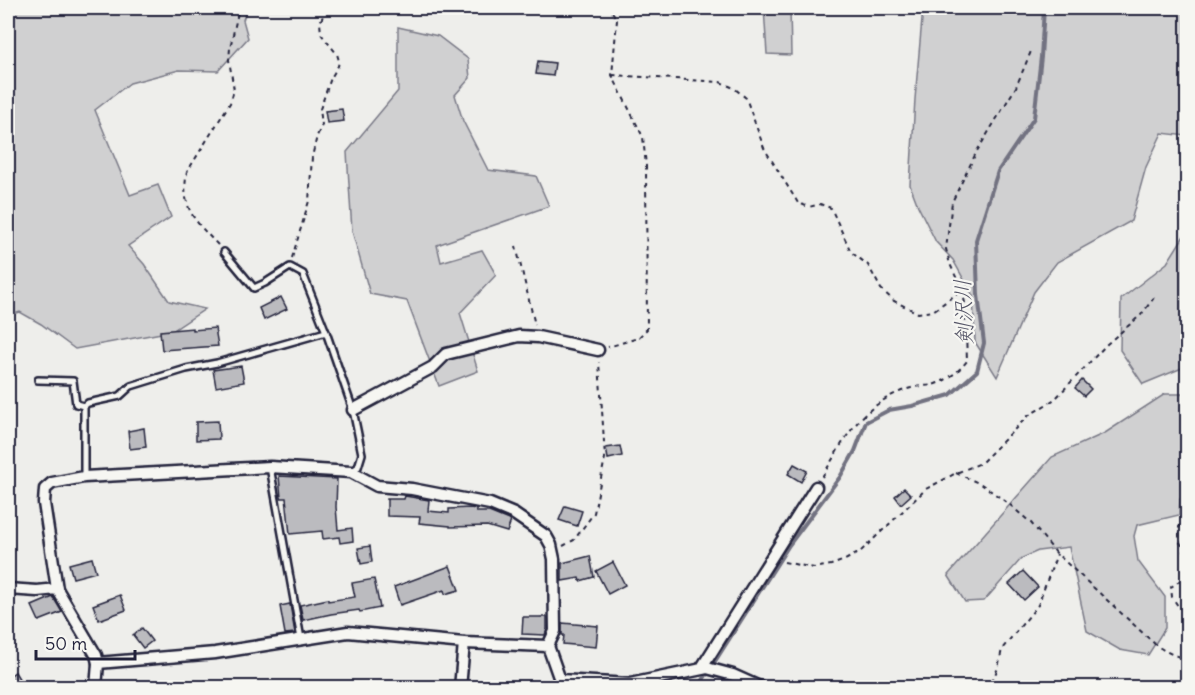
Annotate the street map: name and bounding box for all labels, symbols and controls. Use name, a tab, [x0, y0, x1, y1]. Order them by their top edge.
water label: 剣沢川	[948, 279, 978, 345]
scale bar	[36, 623, 135, 661]
text: 50 m	[45, 632, 87, 655]

